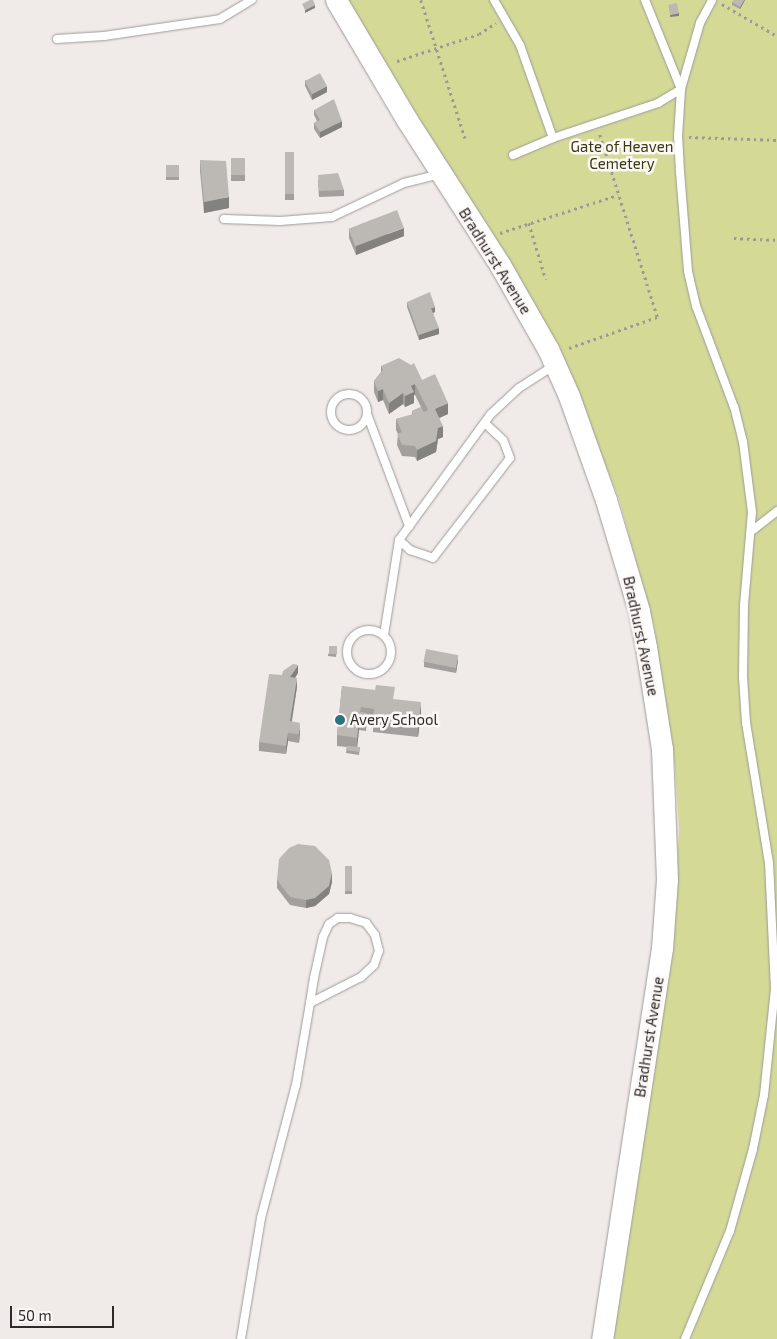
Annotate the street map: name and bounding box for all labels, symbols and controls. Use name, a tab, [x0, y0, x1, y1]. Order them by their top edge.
park label: Gate of Heaven Cemetery	[570, 137, 674, 172]
street label: Bradhurst Avenue	[455, 204, 535, 318]
street label: Bradhurst Avenue	[619, 574, 663, 698]
place label: Avery School	[350, 711, 438, 729]
marker: Avery School	[334, 714, 346, 726]
street label: Bradhurst Avenue	[631, 975, 667, 1099]
scale bar	[12, 1296, 116, 1328]
text: 50 m	[18, 1306, 52, 1324]

